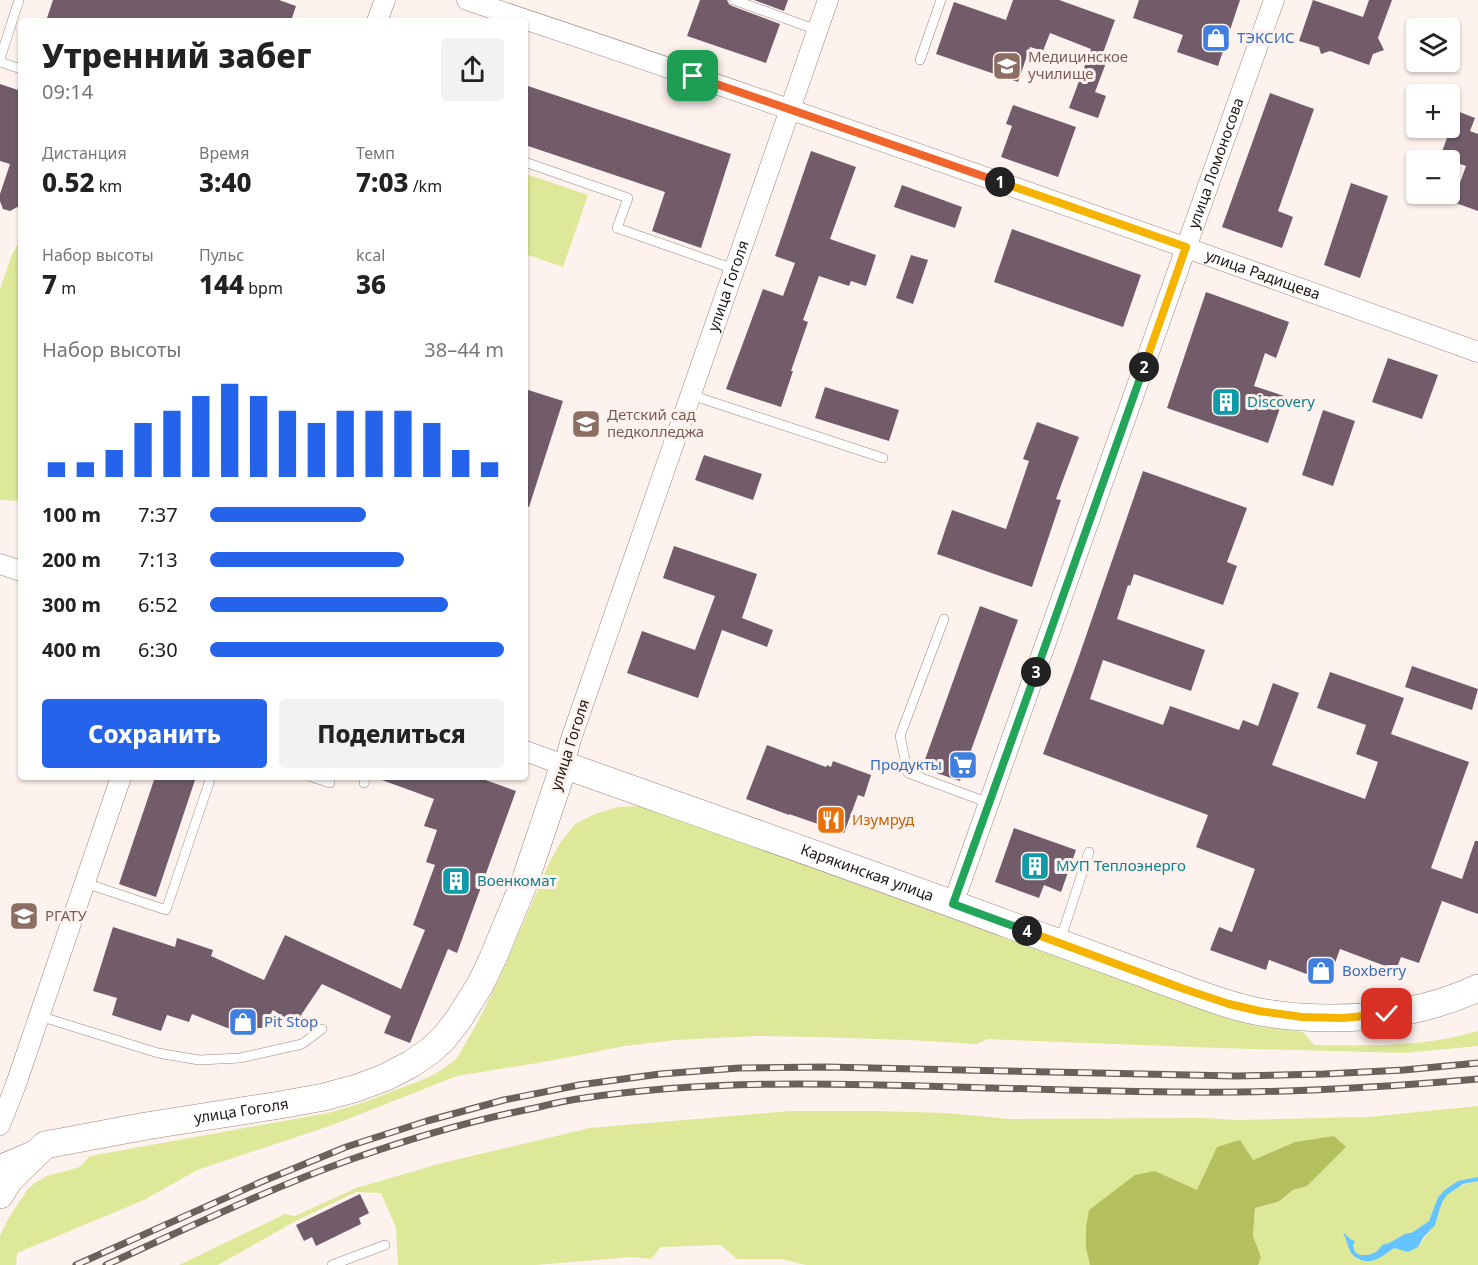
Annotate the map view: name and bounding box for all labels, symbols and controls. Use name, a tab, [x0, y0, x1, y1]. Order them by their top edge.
map controls	[1406, 18, 1460, 204]
button: layers	[1406, 18, 1460, 72]
shop icon: ТЭКСИС	[1200, 22, 1232, 54]
place label: ТЭКСИС	[1237, 27, 1295, 47]
text: Утренний забег	[42, 33, 311, 78]
button: share	[441, 38, 504, 101]
place label: Медицинское училище	[1028, 46, 1128, 83]
pin	[667, 50, 718, 101]
school or university icon: Медицинское училище	[991, 50, 1023, 82]
icon: arrive	[676, 59, 709, 92]
text: 09:14	[42, 78, 93, 105]
button: +	[1406, 84, 1460, 138]
street label: улица Ломоносова	[1183, 95, 1247, 231]
text: Дистанция	[42, 142, 127, 164]
text: Время	[199, 142, 249, 164]
text: Темп	[356, 142, 395, 164]
button: −	[1406, 150, 1460, 204]
text: 0.52	[42, 164, 95, 200]
text: 3:40	[199, 164, 252, 200]
text: 7:03	[356, 164, 409, 200]
pin: 1	[985, 167, 1015, 197]
text: 1	[995, 171, 1005, 193]
text: km	[95, 175, 122, 197]
text: /km	[409, 175, 442, 197]
street label: улица Гоголя	[703, 237, 753, 334]
text: Набор высоты	[42, 244, 154, 266]
text: Пульс	[199, 244, 244, 266]
text: kcal	[356, 244, 385, 266]
street label: улица Радищева	[1203, 244, 1323, 304]
text: 7	[42, 266, 57, 302]
text: 144	[199, 266, 244, 302]
text: 36	[356, 266, 386, 302]
text: m	[57, 277, 76, 299]
text: bpm	[244, 277, 283, 299]
text: Набор высоты	[42, 336, 181, 363]
text: 38–44 m	[424, 336, 504, 363]
pin: 2	[1129, 352, 1159, 382]
text: 2	[1139, 356, 1149, 378]
building icon: Discovery	[1210, 386, 1242, 418]
place label: Discovery	[1247, 391, 1315, 411]
place label: Детский сад педколледжа	[607, 404, 704, 441]
school or university icon: Детский сад педколледжа	[570, 408, 602, 440]
text: 100 m	[42, 501, 101, 528]
text: 7:37	[138, 501, 178, 528]
text: 200 m	[42, 546, 101, 573]
text: 7:13	[138, 546, 178, 573]
text: 300 m	[42, 591, 101, 618]
text: 6:52	[138, 591, 178, 618]
text: 400 m	[42, 636, 101, 663]
text: 6:30	[138, 636, 178, 663]
pin: 3	[1021, 657, 1051, 687]
text: 3	[1031, 661, 1041, 683]
street label: улица Гоголя	[545, 696, 593, 793]
button: Сохранить	[42, 699, 267, 768]
button: Поделиться	[279, 699, 504, 768]
supermarket icon: Продукты	[947, 749, 979, 781]
place label: Продукты	[870, 754, 942, 774]
restaurant icon: Изумруд	[815, 804, 847, 836]
place label: Изумруд	[852, 809, 914, 829]
street label: Карякинская улица	[798, 839, 937, 905]
building icon: МУП Теплоэнерго	[1019, 850, 1051, 882]
place label: МУП Теплоэнерго	[1056, 855, 1186, 875]
building icon: Военкомат	[440, 865, 472, 897]
place label: Военкомат	[477, 870, 556, 890]
school or university icon: РГАТУ	[8, 900, 40, 932]
place label: РГАТУ	[45, 905, 88, 925]
pin: 4	[1012, 916, 1042, 946]
text: 4	[1022, 920, 1032, 942]
shop icon: Boxberry	[1305, 955, 1337, 987]
place label: Boxberry	[1342, 960, 1407, 980]
pin	[1361, 988, 1412, 1039]
icon: check	[1370, 997, 1403, 1030]
shop icon: Pit Stop	[227, 1006, 259, 1038]
place label: Pit Stop	[264, 1011, 318, 1031]
street label: улица Гоголя	[193, 1093, 290, 1127]

